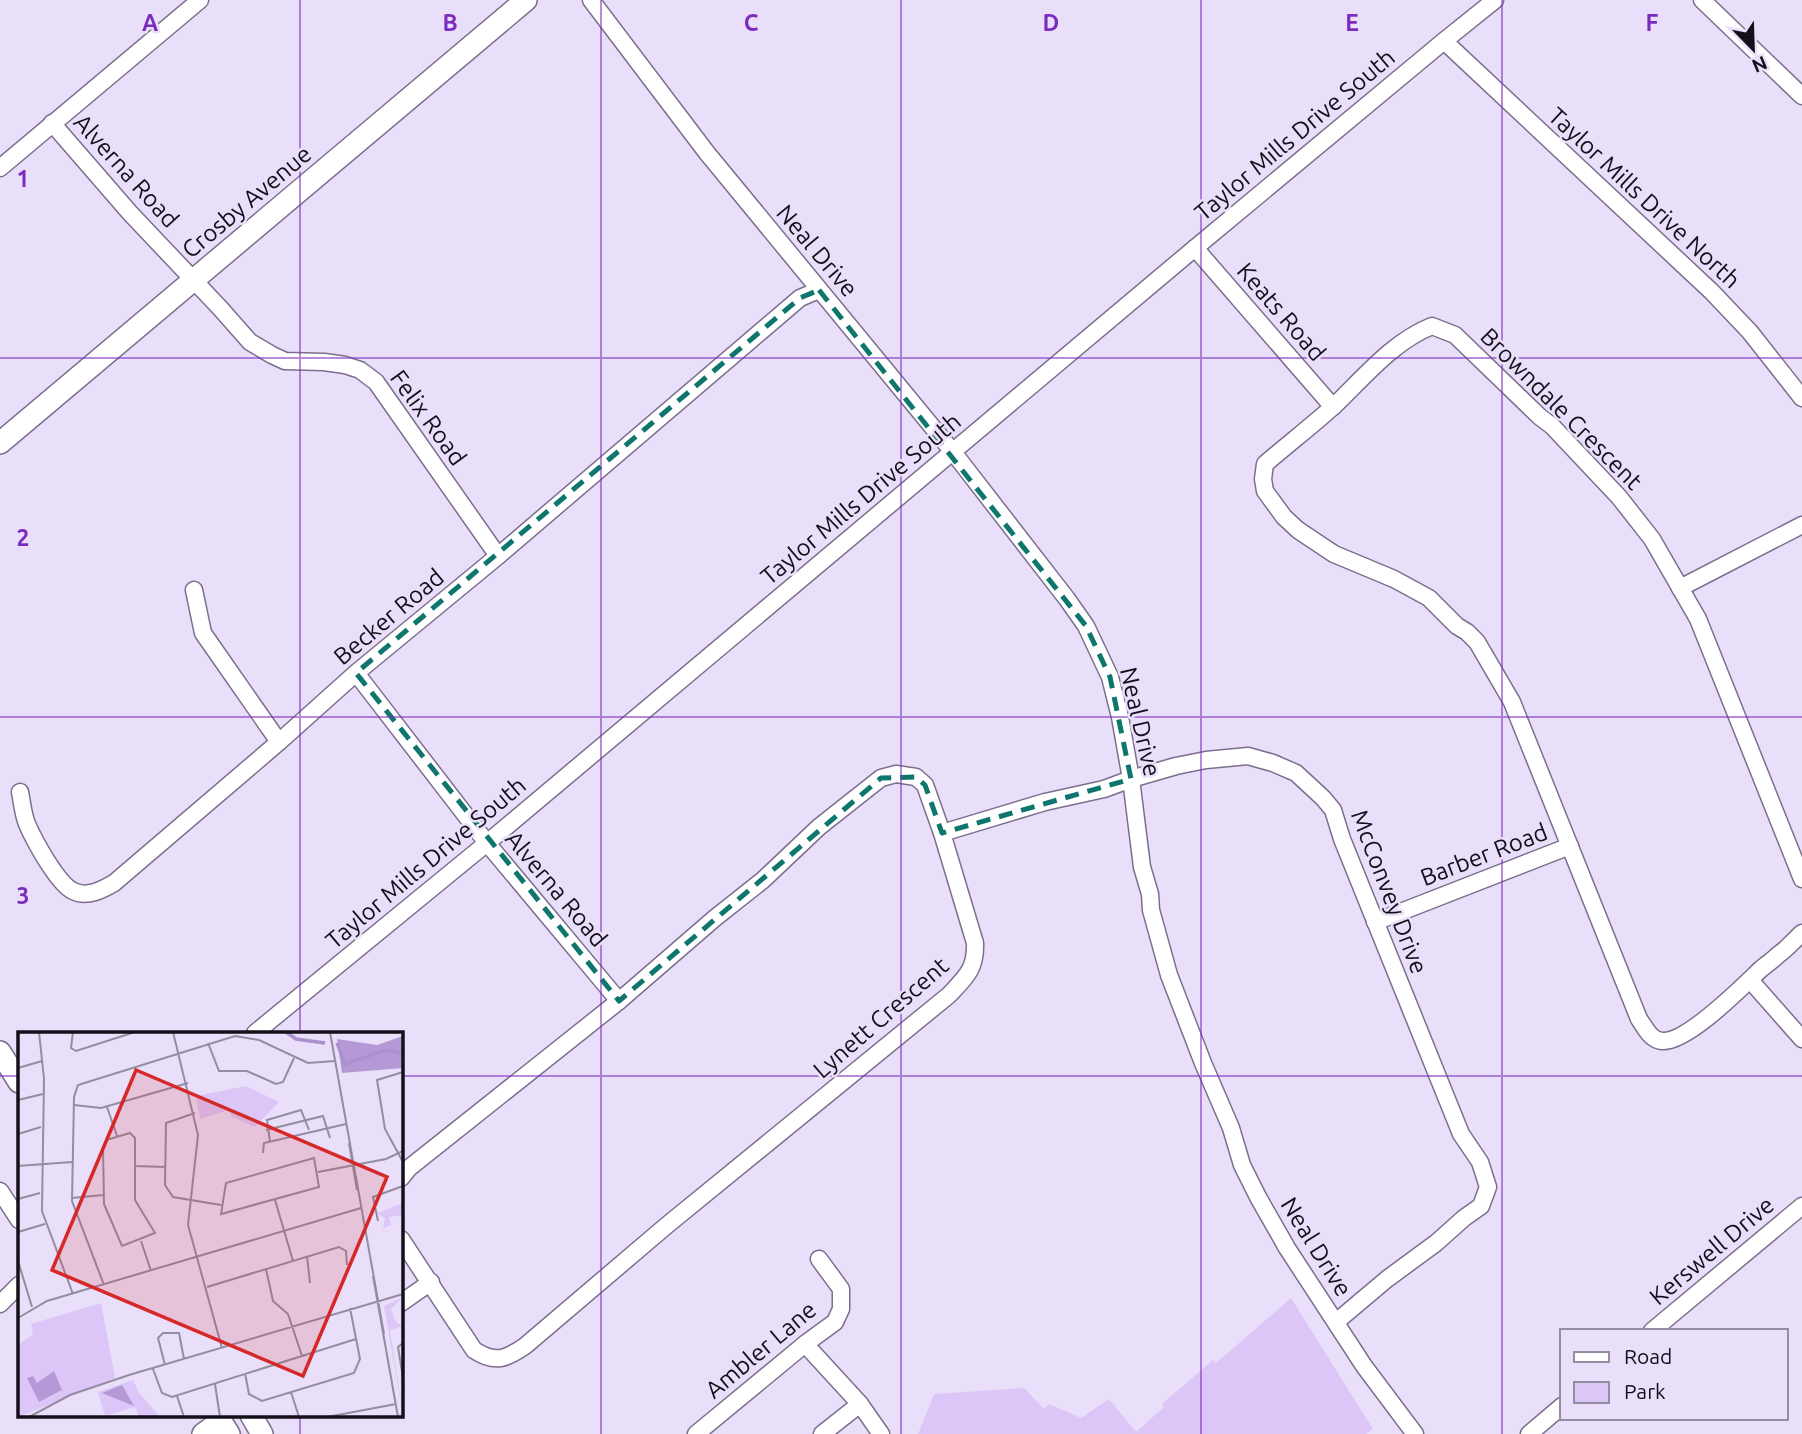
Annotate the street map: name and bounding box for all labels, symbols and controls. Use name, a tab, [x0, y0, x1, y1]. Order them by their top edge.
text: A	[142, 10, 158, 35]
text: B	[442, 10, 458, 35]
text: C	[744, 10, 759, 35]
text: D	[1043, 10, 1059, 35]
text: E	[1345, 10, 1359, 35]
text: F	[1646, 10, 1659, 35]
north arrow	[1718, 14, 1788, 84]
street label: Taylor Mills Drive South	[1189, 43, 1400, 226]
text: N	[1749, 52, 1770, 78]
street label: Taylor Mills Drive North	[1543, 102, 1746, 293]
street label: Alverna Road	[69, 109, 184, 233]
street label: Crosby Avenue	[177, 140, 317, 263]
text: 1	[17, 166, 29, 191]
street label: Neal Drive	[771, 199, 863, 302]
street label: Keats Road	[1232, 257, 1331, 366]
street label: Browndale Crescent	[1475, 322, 1648, 495]
street label: Felix Road	[385, 365, 472, 471]
street label: Taylor Mills Drive South	[755, 407, 966, 590]
text: 2	[17, 525, 29, 550]
street label: Becker Road	[328, 563, 449, 670]
street label: Neal Drive	[1115, 665, 1166, 779]
street label: Taylor Mills Drive South	[320, 771, 531, 954]
street label: McConvey Drive	[1346, 806, 1433, 977]
street label: Barber Road	[1416, 818, 1551, 891]
street label: Alverna Road	[500, 825, 613, 952]
text: 3	[17, 883, 29, 908]
street label: Lynett Crescent	[808, 951, 954, 1083]
inset map	[18, 1032, 402, 1416]
street label: Kerswell Drive	[1644, 1191, 1779, 1310]
street label: Neal Drive	[1275, 1192, 1357, 1301]
street label: Ambler Lane	[700, 1296, 821, 1404]
legend	[1560, 1329, 1788, 1420]
text: Road	[1624, 1344, 1672, 1368]
text: Park	[1624, 1379, 1666, 1403]

